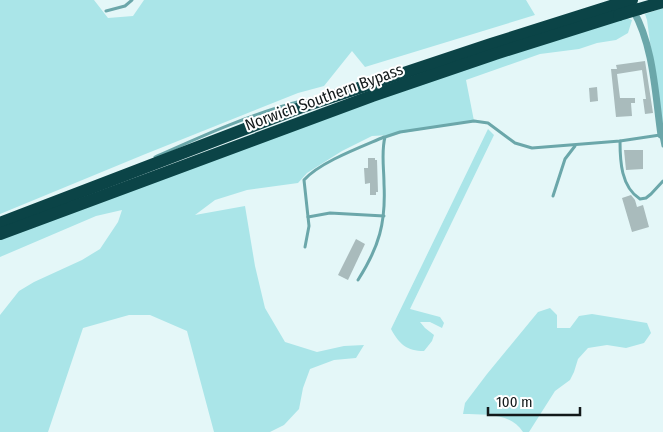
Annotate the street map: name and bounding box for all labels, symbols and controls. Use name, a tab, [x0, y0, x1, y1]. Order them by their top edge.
street label: Norwich Southern Bypass	[242, 59, 406, 134]
scale bar	[488, 384, 580, 416]
text: 100 m	[496, 393, 533, 411]

